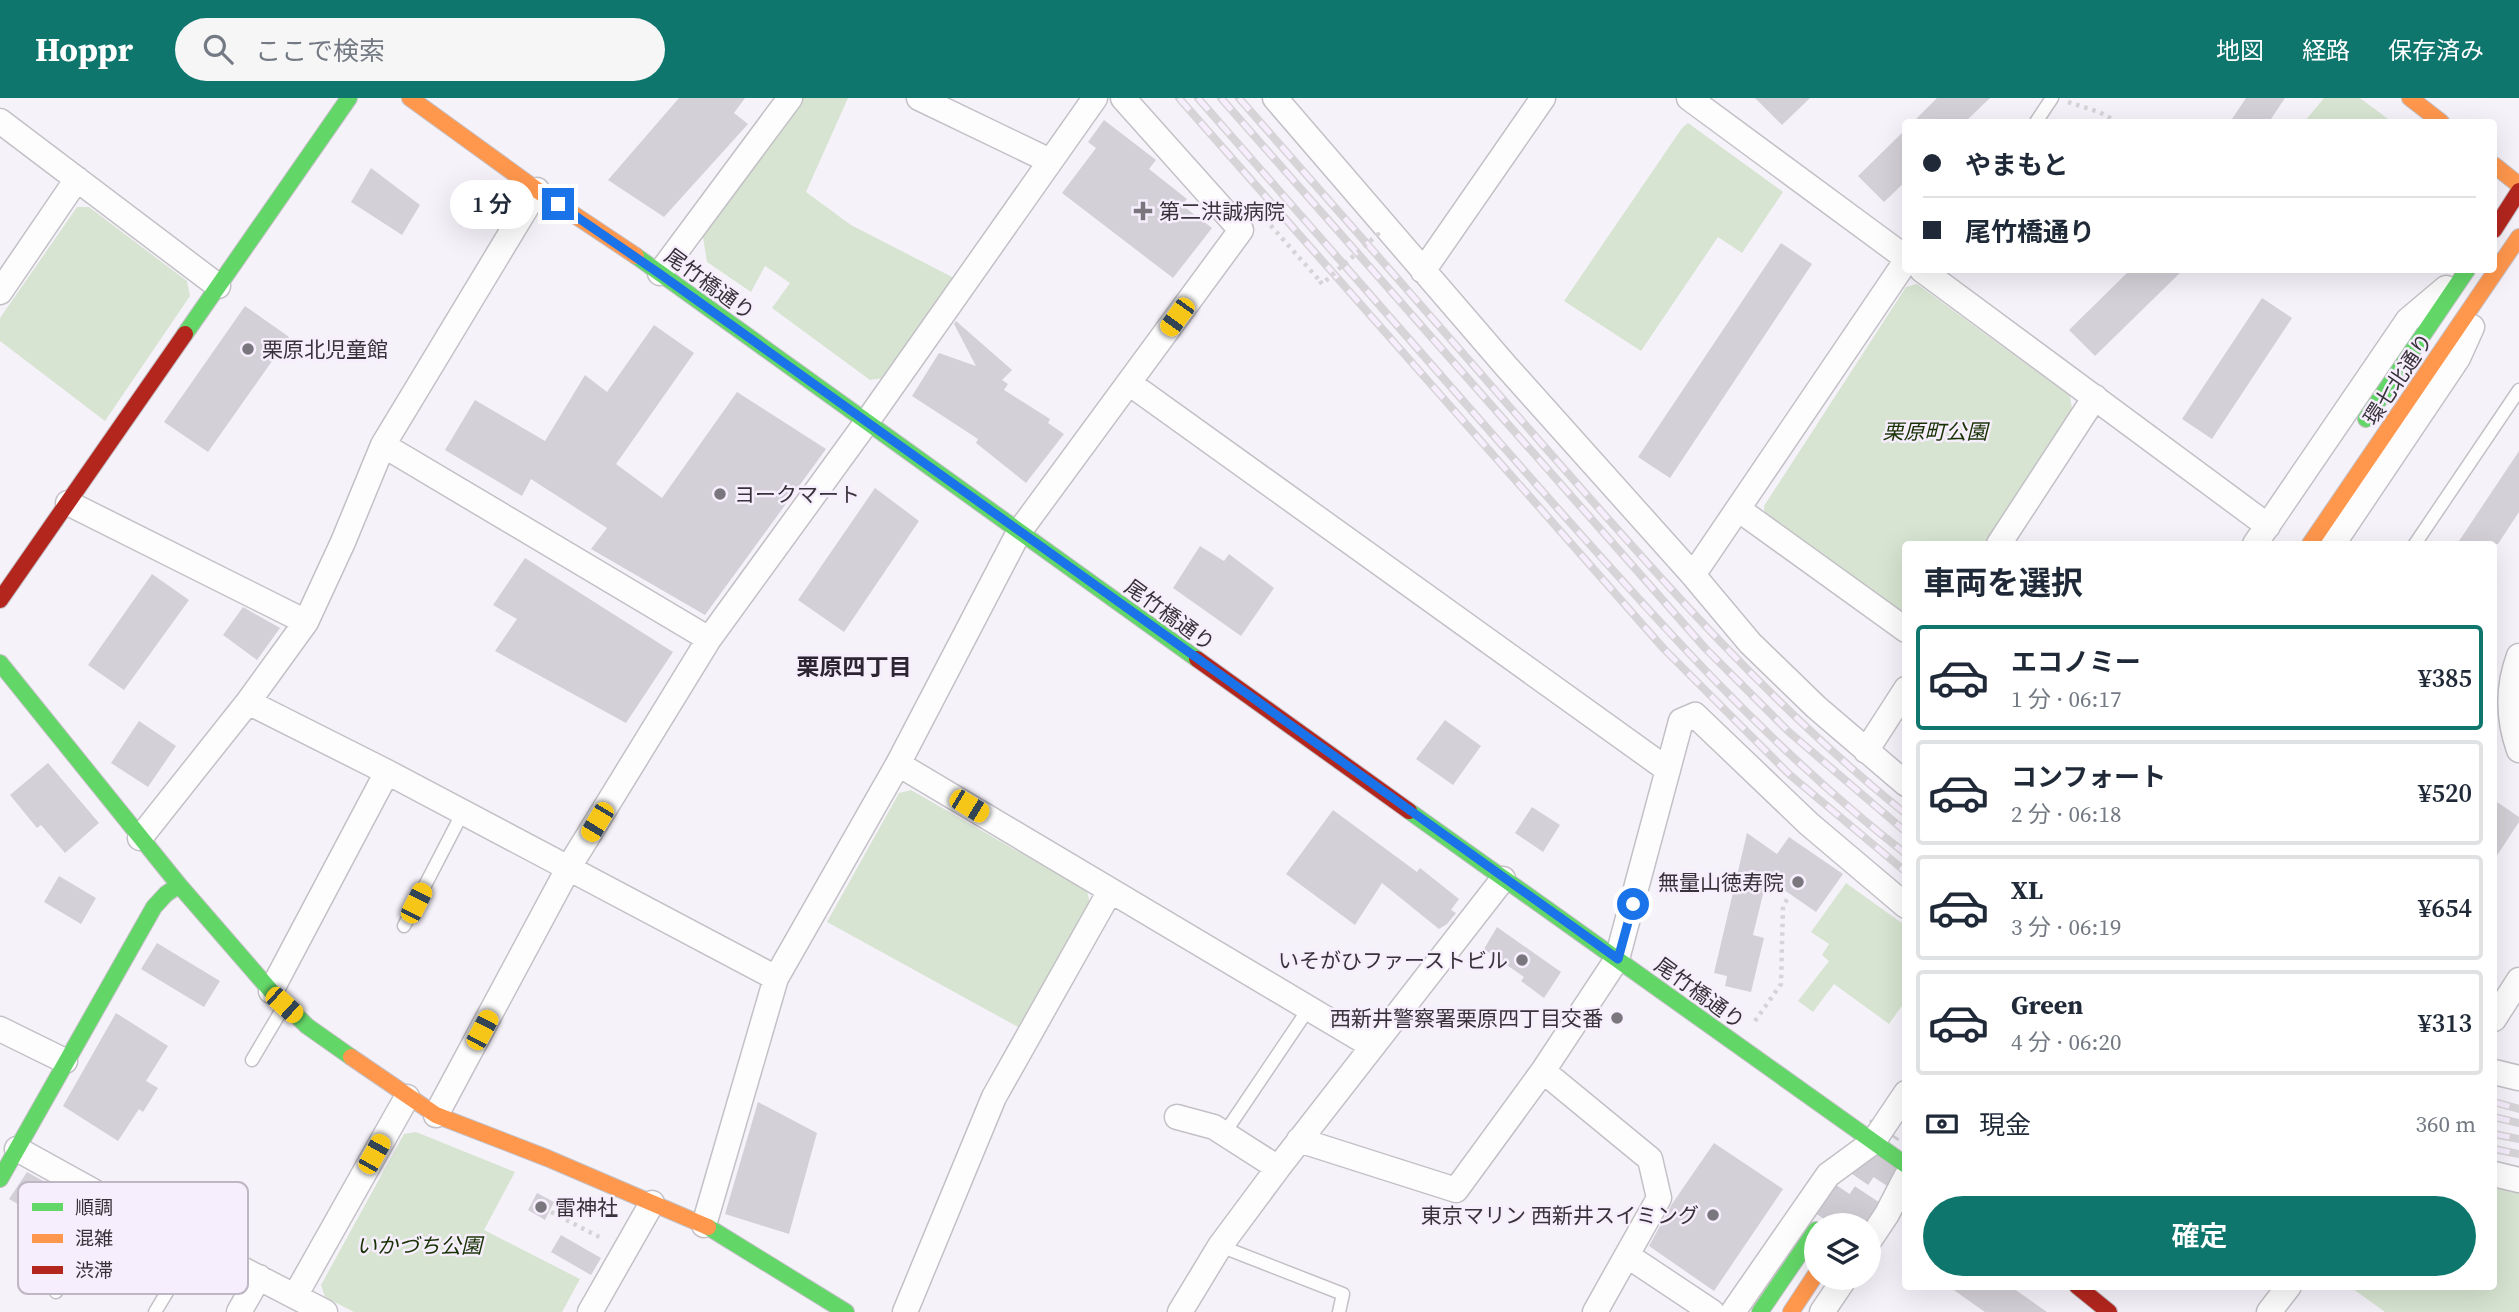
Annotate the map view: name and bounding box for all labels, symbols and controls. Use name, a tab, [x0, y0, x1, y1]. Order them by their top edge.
search box	[175, 18, 665, 81]
text: Hoppr	[35, 27, 133, 72]
icon: search	[199, 30, 237, 68]
text: ここで検索	[255, 33, 385, 69]
text: 地図	[2216, 34, 2264, 67]
text: 経路	[2302, 34, 2350, 67]
text: 保存済み	[2388, 34, 2484, 67]
text: やまもと	[1965, 147, 2068, 183]
callout: 1 分	[449, 180, 534, 228]
text: 1 分	[472, 188, 512, 220]
route end	[542, 188, 574, 220]
place label: 第二洪誠病院	[1159, 197, 1285, 226]
marker: 第二洪誠病院	[1133, 201, 1153, 221]
text: 尾竹橋通り	[1965, 214, 2095, 250]
street label: 尾竹橋通り	[659, 241, 761, 327]
car	[1157, 294, 1198, 340]
street label: 環七北通り	[2357, 327, 2439, 431]
place label: 栗原北児童館	[262, 335, 388, 364]
marker: 栗原北児童館	[240, 341, 256, 357]
park label: 栗原町公園	[1883, 417, 1990, 446]
place label: ヨークマート	[734, 480, 860, 509]
marker: ヨークマート	[712, 486, 728, 502]
text: 車両を選択	[1923, 561, 2083, 605]
street label: 尾竹橋通り	[1119, 572, 1221, 658]
text: エコノミー	[2011, 644, 2141, 680]
icon: car	[1927, 646, 1990, 709]
district label: 栗原四丁目	[797, 651, 912, 683]
text: ¥385	[2418, 660, 2472, 696]
text: 1 分 · 06:17	[2011, 683, 2121, 715]
text: コンフォート	[2011, 759, 2166, 795]
icon: car	[1927, 761, 1990, 824]
text: ¥520	[2418, 775, 2472, 811]
car	[946, 786, 993, 826]
text: 2 分 · 06:18	[2011, 798, 2121, 830]
car	[578, 799, 617, 845]
place label: 無量山徳寿院	[1658, 868, 1784, 897]
text: XL	[2011, 872, 2043, 908]
marker: 無量山徳寿院	[1790, 874, 1806, 890]
icon: car	[1927, 876, 1990, 939]
car	[398, 880, 435, 926]
route start	[1617, 888, 1649, 920]
text: ¥654	[2418, 890, 2472, 926]
text: 3 分 · 06:19	[2011, 911, 2121, 943]
place label: いそがひファーストビル	[1278, 946, 1508, 975]
street label: 尾竹橋通り	[1649, 950, 1751, 1036]
marker: いそがひファーストビル	[1514, 952, 1530, 968]
car	[262, 983, 307, 1027]
text: Green	[2011, 987, 2083, 1023]
icon: car	[1927, 991, 1990, 1054]
place label: 西新井警察署栗原四丁目交番	[1330, 1004, 1603, 1033]
text: ¥313	[2418, 1005, 2472, 1041]
car	[463, 1007, 502, 1053]
marker: 西新井警察署栗原四丁目交番	[1609, 1010, 1625, 1026]
text: 4 分 · 06:20	[2011, 1026, 2121, 1058]
icon: cash	[1923, 1105, 1961, 1143]
text: 現金	[1979, 1107, 2031, 1143]
text: 360 m	[2415, 1108, 2476, 1140]
car	[355, 1131, 394, 1177]
legend	[18, 1182, 248, 1294]
place label: 雷神社	[555, 1193, 618, 1222]
text: 順調	[75, 1194, 113, 1220]
button: 確定	[1923, 1196, 2476, 1276]
marker: 雷神社	[533, 1199, 549, 1215]
place label: 東京マリン 西新井スイミング	[1421, 1201, 1699, 1230]
marker: 東京マリン 西新井スイミング	[1705, 1207, 1721, 1223]
map controls	[1804, 1213, 1881, 1290]
button: layers	[1804, 1213, 1881, 1290]
text: 混雑	[75, 1225, 113, 1251]
park label: いかづち公園	[356, 1231, 485, 1260]
text: 渋滞	[75, 1257, 113, 1283]

